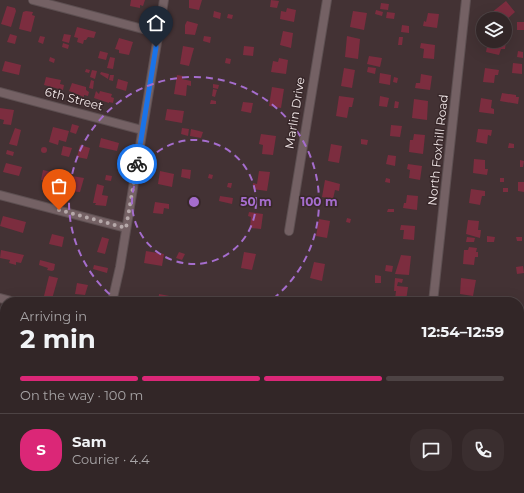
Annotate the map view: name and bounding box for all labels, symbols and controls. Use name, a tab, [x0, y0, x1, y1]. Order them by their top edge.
pin	[139, 6, 173, 47]
icon: home	[145, 12, 167, 34]
map controls	[476, 12, 512, 48]
button: layers	[476, 12, 512, 48]
street label: Marlin Drive	[281, 76, 308, 150]
street label: 6th Street	[43, 84, 105, 114]
street label: North Foxhill Road	[424, 94, 451, 206]
courier	[117, 144, 157, 184]
icon: bike	[126, 153, 148, 175]
pin	[42, 169, 76, 210]
icon: bag	[48, 175, 70, 197]
text: 50 m	[240, 194, 272, 209]
text: 100 m	[301, 194, 337, 209]
centre of rings	[187, 195, 201, 209]
text: Arriving in	[20, 308, 87, 324]
text: 12:54–12:59	[422, 322, 504, 341]
text: 2 min	[20, 323, 96, 355]
text: On the way · 100 m	[20, 387, 143, 403]
button: chat	[410, 429, 452, 471]
button: phone	[462, 429, 504, 471]
text: Sam	[72, 432, 107, 451]
text: S	[36, 440, 46, 459]
text: Courier · 4.4	[72, 451, 150, 467]

